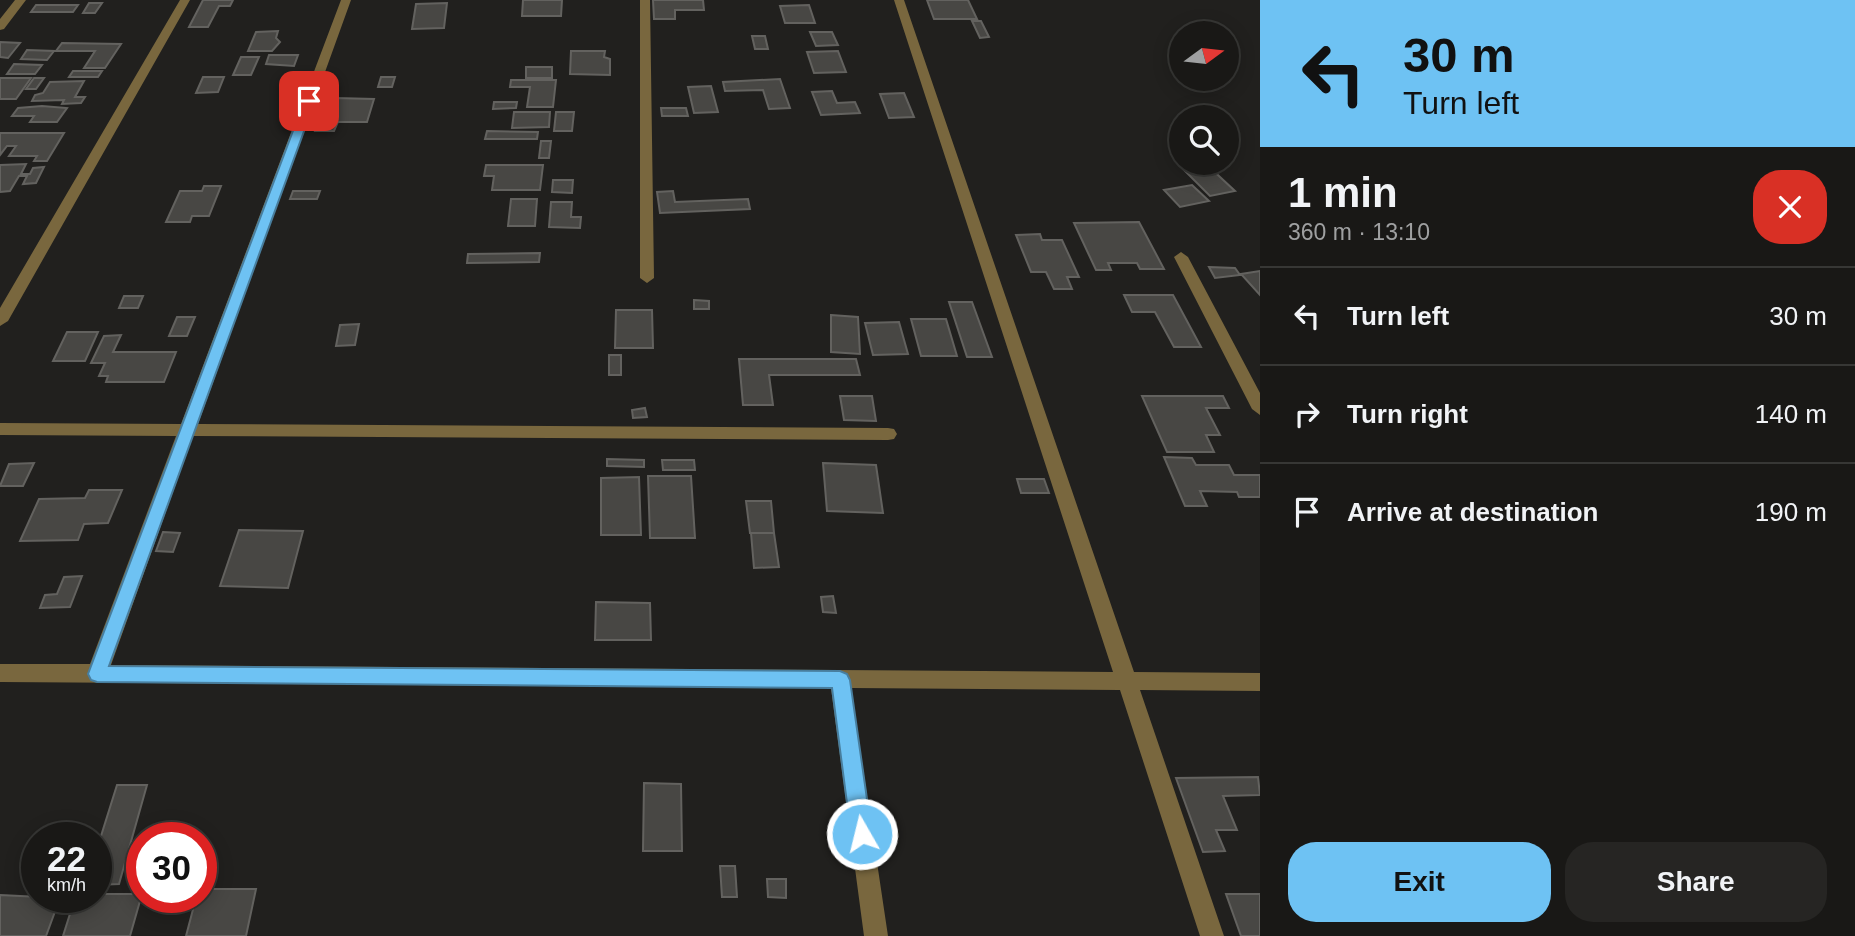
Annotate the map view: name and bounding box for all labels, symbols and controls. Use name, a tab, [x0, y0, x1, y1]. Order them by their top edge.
north arrow	[1169, 21, 1239, 91]
map controls	[1169, 21, 1239, 175]
icon: left	[1288, 28, 1379, 119]
text: 30 m	[1403, 28, 1515, 82]
pin	[279, 71, 339, 131]
icon: arrive	[290, 82, 328, 120]
text: Turn left	[1403, 85, 1519, 121]
button: search	[1169, 105, 1239, 175]
text: 1 min	[1288, 169, 1398, 216]
button: close	[1753, 170, 1827, 244]
text: 360 m · 13:10	[1288, 219, 1430, 245]
icon: left	[1288, 297, 1326, 335]
text: Turn left	[1347, 301, 1449, 331]
text: 30 m	[1769, 301, 1827, 331]
icon: right	[1288, 395, 1326, 433]
text: Turn right	[1347, 399, 1468, 429]
text: 140 m	[1755, 399, 1827, 429]
icon: arrive	[1288, 493, 1326, 531]
text: Arrive at destination	[1347, 497, 1598, 527]
text: 190 m	[1755, 497, 1827, 527]
position arrow	[825, 797, 899, 871]
speed limit sign: 30	[126, 822, 217, 913]
text: 22	[47, 839, 86, 878]
button: Exit	[1288, 842, 1551, 922]
button: Share	[1565, 842, 1827, 922]
text: km/h	[47, 875, 86, 895]

